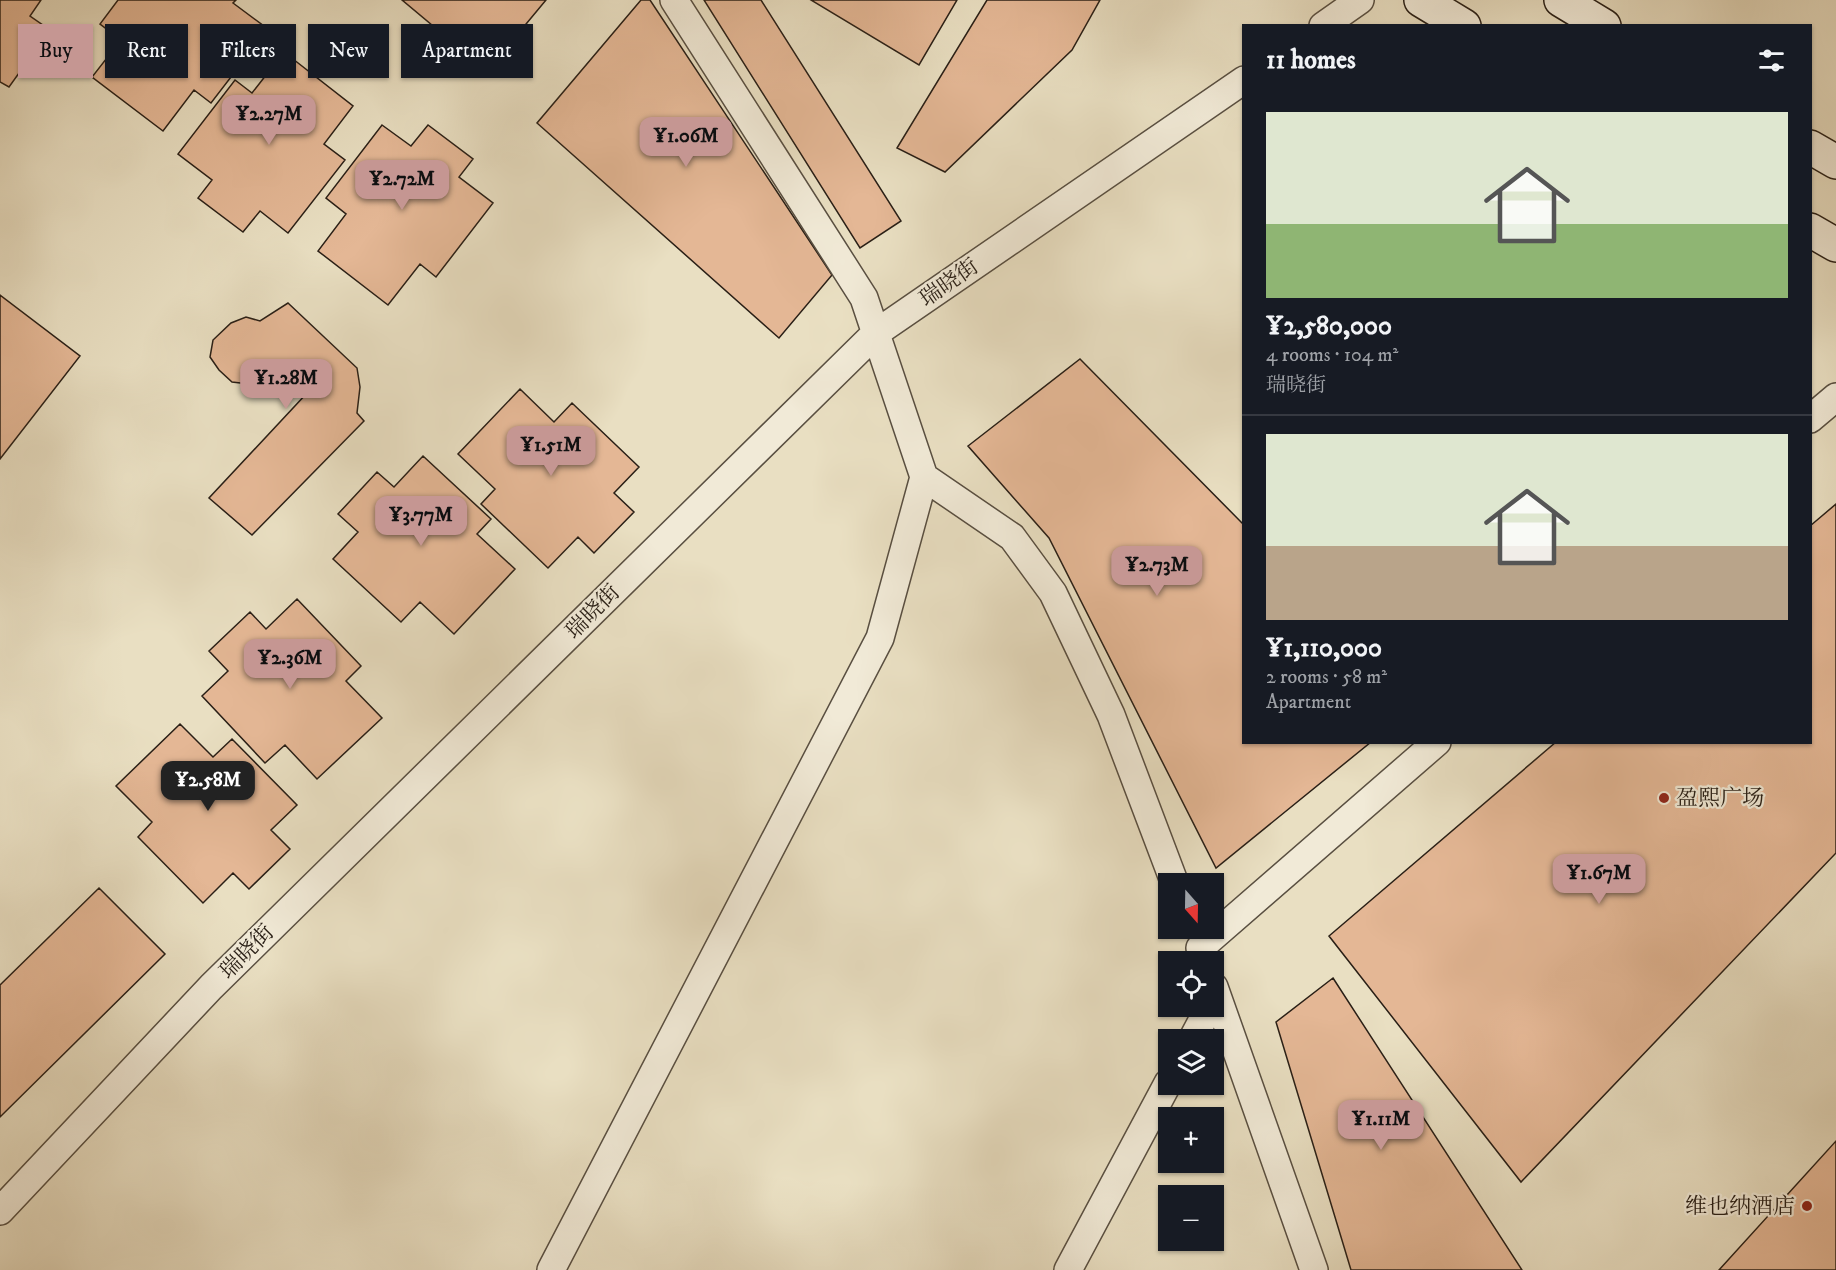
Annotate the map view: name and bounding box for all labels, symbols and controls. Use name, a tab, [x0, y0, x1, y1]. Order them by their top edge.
chip: Buy	[18, 24, 93, 78]
chip: Rent	[105, 24, 188, 78]
chip: Filters	[200, 24, 296, 78]
chip: New	[308, 24, 389, 78]
chip: Apartment	[401, 24, 533, 78]
text: 11 homes	[1266, 44, 1356, 77]
icon: filters	[1755, 44, 1788, 77]
pin: ¥2.27M	[220, 95, 318, 146]
text: ¥2.27M	[236, 102, 302, 127]
pin: ¥1.06M	[637, 117, 735, 168]
text: ¥1.06M	[654, 124, 718, 149]
icon: home	[1473, 151, 1581, 259]
pin: ¥2.72M	[353, 160, 451, 211]
text: ¥2.72M	[369, 167, 435, 192]
street label: 瑞晓街	[914, 253, 984, 313]
text: ¥2,580,000	[1266, 310, 1392, 343]
text: 4 rooms · 104 m²	[1266, 343, 1398, 368]
pin: ¥1.28M	[237, 359, 335, 410]
text: ¥1.28M	[254, 366, 318, 391]
text: 瑞晓街	[1266, 373, 1326, 398]
pin: ¥1.51M	[502, 426, 600, 477]
text: ¥1.51M	[521, 433, 581, 458]
icon: home	[1473, 473, 1581, 581]
pin: ¥3.77M	[372, 496, 470, 547]
text: ¥3.77M	[389, 503, 453, 528]
pin: ¥2.73M	[1108, 546, 1206, 597]
text: ¥2.73M	[1125, 553, 1189, 578]
street label: 瑞晓街	[560, 579, 626, 645]
text: ¥1,110,000	[1266, 632, 1382, 665]
pin: ¥2.36M	[241, 639, 339, 690]
text: ¥2.36M	[258, 646, 322, 671]
text: 2 rooms · 58 m²	[1266, 665, 1387, 690]
text: Apartment	[1266, 690, 1351, 715]
pin: ¥2.58M	[159, 761, 257, 812]
text: ¥2.58M	[175, 768, 241, 793]
place label: 盈熙广场	[1676, 785, 1764, 812]
marker: 盈熙广场	[1657, 791, 1671, 805]
pin: ¥1.67M	[1550, 854, 1648, 905]
text: ¥1.67M	[1567, 861, 1631, 886]
north arrow	[1158, 873, 1224, 939]
map controls	[1158, 873, 1224, 1251]
street label: 瑞晓街	[214, 919, 280, 985]
button: locate	[1158, 951, 1224, 1017]
button: layers	[1158, 1029, 1224, 1095]
pin: ¥1.11M	[1332, 1100, 1430, 1151]
button: +	[1158, 1107, 1224, 1173]
text: ¥1.11M	[1352, 1107, 1410, 1132]
button: −	[1158, 1185, 1224, 1251]
place label: 维也纳酒店	[1685, 1193, 1795, 1220]
marker: 维也纳酒店	[1800, 1199, 1814, 1213]

